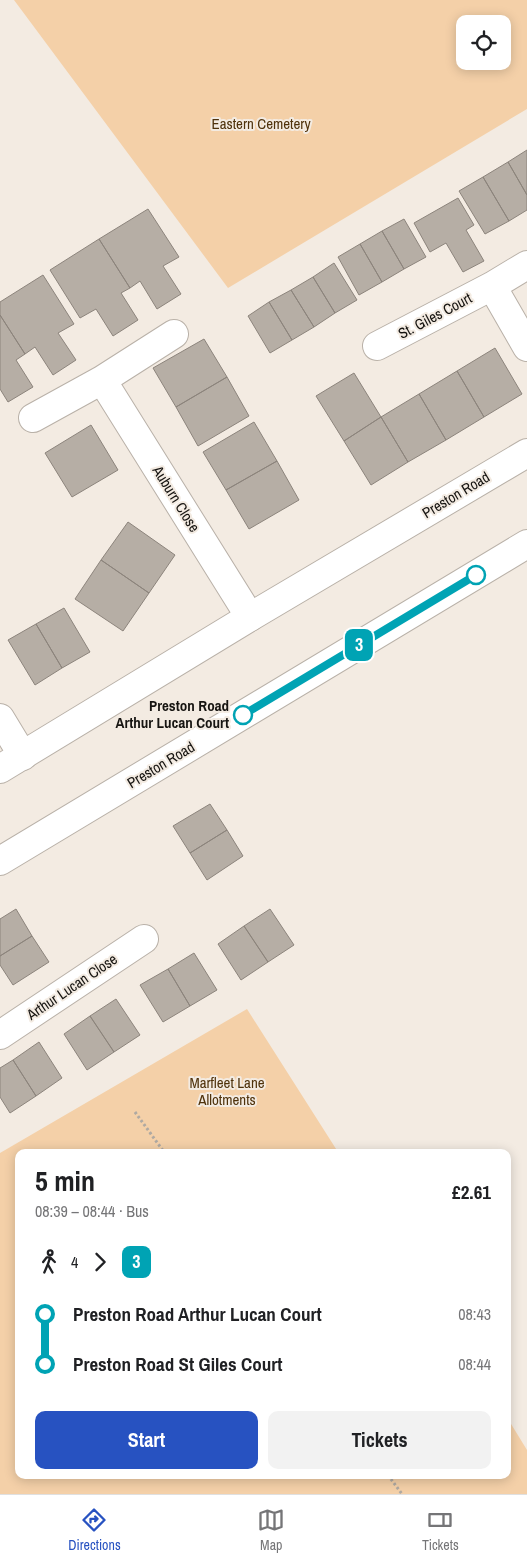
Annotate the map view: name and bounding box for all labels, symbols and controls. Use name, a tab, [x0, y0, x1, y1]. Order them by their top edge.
map controls	[456, 15, 511, 70]
button: locate	[456, 15, 511, 70]
park label: Eastern Cemetery	[211, 113, 311, 134]
street label: St. Giles Court	[394, 287, 476, 344]
street label: Auburn Close	[147, 461, 205, 536]
street label: Preston Road	[418, 466, 493, 523]
unlabelled marker	[466, 565, 486, 585]
line badge: 3	[343, 629, 375, 661]
text: 3	[355, 632, 363, 657]
place label: Preston Road Arthur Lucan Court	[116, 695, 229, 733]
marker: Preston Road Arthur Lucan Court	[233, 705, 253, 725]
street label: Preston Road	[123, 736, 198, 793]
street label: Arthur Lucan Close	[21, 948, 121, 1025]
park label: Marfleet Lane Allotments	[189, 1072, 265, 1110]
text: 5 min	[35, 1162, 95, 1200]
text: £2.61	[452, 1179, 491, 1205]
text: 08:39 – 08:44 · Bus	[35, 1200, 149, 1222]
icon: walk	[35, 1248, 63, 1276]
icon: forward	[86, 1248, 114, 1276]
text: 3	[132, 1249, 141, 1274]
text: 4	[71, 1251, 78, 1273]
text: Preston Road Arthur Lucan Court	[73, 1301, 322, 1327]
text: 08:43	[458, 1303, 491, 1325]
text: Preston Road St Giles Court	[73, 1351, 283, 1377]
text: 08:44	[458, 1353, 491, 1375]
button: Start	[35, 1411, 258, 1469]
button: Tickets	[268, 1411, 491, 1469]
tab: Directions	[68, 1506, 121, 1554]
tab: Map	[257, 1506, 285, 1554]
tab: Tickets	[422, 1506, 459, 1554]

